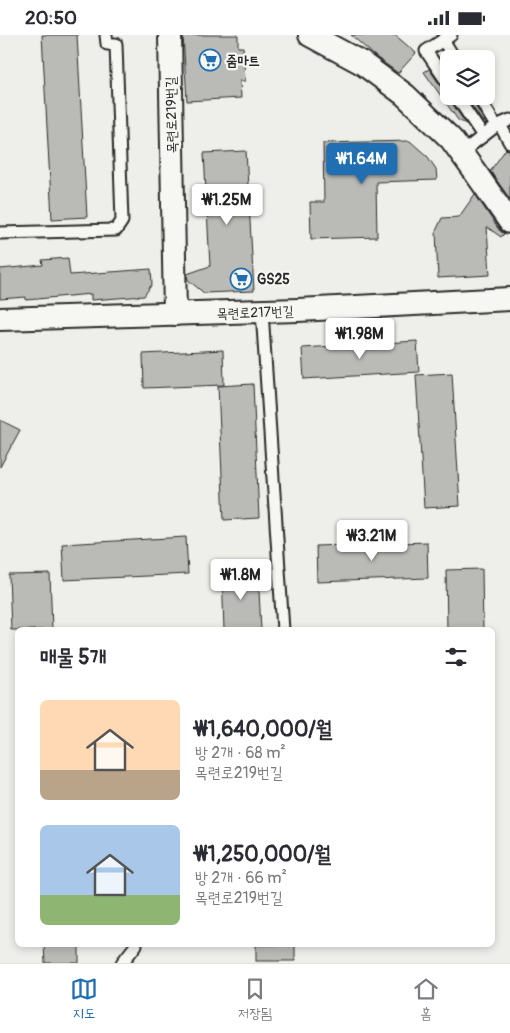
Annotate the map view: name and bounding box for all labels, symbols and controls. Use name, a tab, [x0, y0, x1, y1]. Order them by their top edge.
text: 20:50	[25, 6, 77, 30]
supermarket icon: 줌마트	[198, 48, 222, 72]
map controls	[440, 50, 495, 105]
button: layers	[440, 50, 495, 105]
place label: 줌마트	[226, 52, 260, 69]
street label: 목련로219번길	[162, 76, 181, 154]
pin: ₩1.64M	[321, 143, 403, 185]
text: ₩1.64M	[337, 149, 387, 169]
pin: ₩1.25M	[186, 183, 268, 226]
text: ₩1.25M	[203, 190, 251, 210]
supermarket icon: GS25	[229, 267, 253, 291]
place label: GS25	[257, 271, 290, 288]
street label: 목련로217번길	[216, 303, 295, 322]
pin: ₩1.98M	[319, 317, 401, 360]
text: ₩1.98M	[336, 324, 384, 344]
pin: ₩3.21M	[331, 519, 413, 562]
text: ₩3.21M	[348, 526, 396, 546]
pin: ₩1.8M	[206, 559, 276, 601]
text: ₩1.8M	[222, 565, 260, 585]
icon: filters	[442, 643, 470, 671]
text: 매물 5개	[40, 644, 107, 671]
text: ₩1,640,000/월	[195, 716, 333, 743]
icon: home	[80, 720, 140, 780]
text: 방 2개 · 68 m²	[195, 743, 286, 763]
text: 목련로219번길	[195, 763, 283, 783]
text: ₩1,250,000/월	[195, 841, 331, 868]
icon: home	[80, 845, 140, 905]
text: 방 2개 · 66 m²	[195, 868, 287, 888]
text: 목련로219번길	[195, 888, 283, 908]
tab: 지도	[70, 975, 98, 1023]
tab: 저장됨	[238, 975, 272, 1023]
tab: 홈	[412, 975, 440, 1023]

